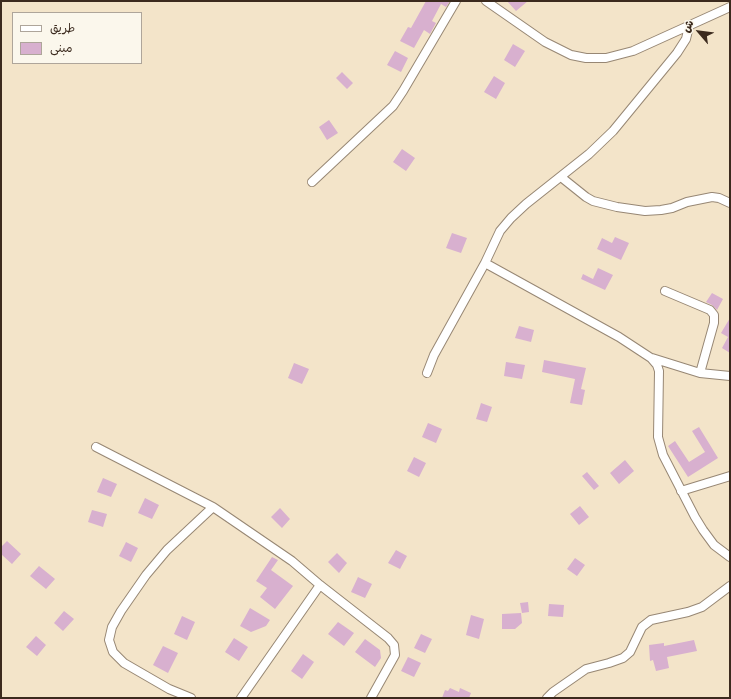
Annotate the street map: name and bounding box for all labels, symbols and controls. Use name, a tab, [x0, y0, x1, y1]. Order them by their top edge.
legend	[12, 12, 142, 64]
north arrow	[679, 12, 719, 52]
text: ش	[677, 16, 699, 36]
text: طريق	[50, 17, 75, 39]
text: مبنى	[50, 37, 73, 59]

